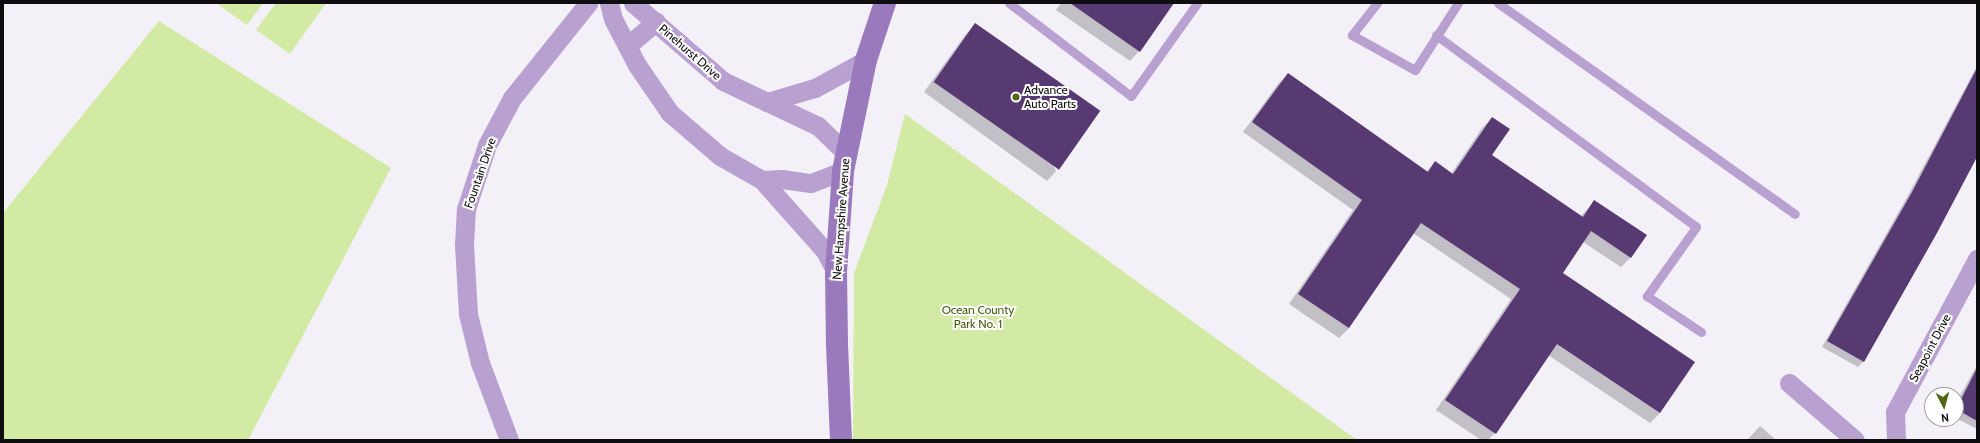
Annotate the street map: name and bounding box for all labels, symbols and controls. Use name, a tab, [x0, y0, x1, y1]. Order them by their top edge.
street label: Pinehurst Drive	[656, 21, 724, 83]
place label: Advance Auto Parts	[1024, 83, 1076, 111]
marker: Advance Auto Parts	[1011, 92, 1021, 102]
street label: Fountain Drive	[461, 136, 499, 210]
street label: New Hampshire Avenue	[830, 158, 852, 280]
park label: Ocean County Park No. 1	[942, 303, 1014, 331]
street label: Seapoint Drive	[1906, 312, 1954, 384]
north arrow	[1924, 387, 1964, 427]
text: N	[1941, 411, 1950, 425]

